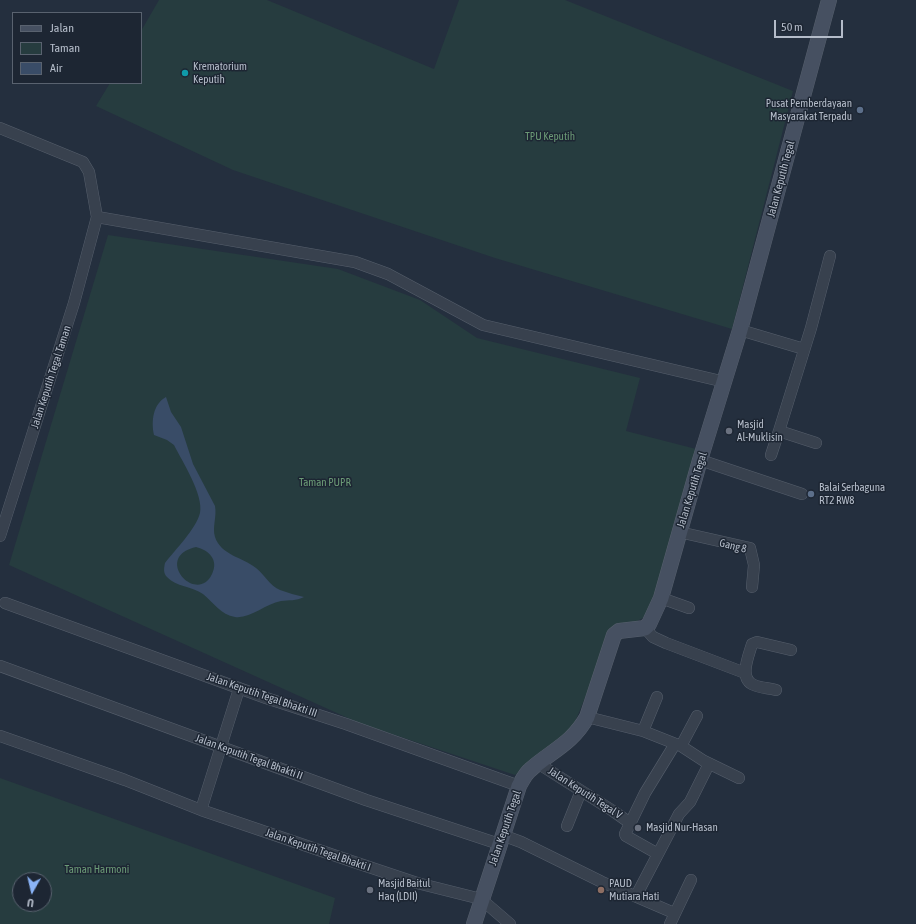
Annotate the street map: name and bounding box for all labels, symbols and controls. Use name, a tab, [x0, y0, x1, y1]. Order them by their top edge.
legend	[12, 12, 142, 84]
scale bar	[776, 12, 845, 38]
text: 50 m	[781, 20, 803, 34]
text: Jalan	[50, 21, 74, 35]
text: Taman	[50, 41, 80, 55]
place label: Krematorium Keputih	[193, 60, 247, 86]
text: Air	[50, 61, 62, 75]
marker: Krematorium Keputih	[180, 68, 190, 78]
place label: Pusat Pemberdayaan Masyarakat Terpadu	[766, 97, 852, 123]
marker: Pusat Pemberdayaan Masyarakat Terpadu	[855, 105, 865, 115]
park label: TPU Keputih	[525, 130, 575, 144]
street label: Jalan Keputih Tegal	[764, 139, 798, 219]
street label: Jalan Keputih Tegal Taman	[28, 324, 74, 430]
place label: Masjid Al-Muklisin	[737, 418, 783, 444]
marker: Masjid Al-Muklisin	[724, 426, 734, 436]
street label: Jalan Keputih Tegal	[674, 451, 710, 529]
park label: Taman PUPR	[299, 476, 351, 490]
place label: Balai Serbaguna RT2 RW8	[819, 481, 885, 507]
marker: Balai Serbaguna RT2 RW8	[806, 489, 816, 499]
street label: Gang 8	[718, 536, 748, 556]
street label: Jalan Keputih Tegal Bhakti III	[205, 670, 319, 720]
street label: Jalan Keputih Tegal Bhakti II	[194, 731, 304, 783]
street label: Jalan Keputih Tegal V	[546, 764, 624, 822]
street label: Jalan Keputih Tegal	[486, 789, 524, 867]
place label: Masjid Nur-Hasan	[646, 821, 718, 835]
marker: Masjid Nur-Hasan	[633, 823, 643, 833]
street label: Jalan Keputih Tegal Bhakti I	[264, 826, 372, 874]
park label: Taman Harmoni	[65, 863, 129, 877]
north arrow	[12, 872, 52, 912]
place label: Masjid Baitul Haq (LDII)	[378, 877, 430, 903]
place label: PAUD Mutiara Hati	[609, 877, 659, 903]
marker: Masjid Baitul Haq (LDII)	[365, 885, 375, 895]
marker: PAUD Mutiara Hati	[596, 885, 606, 895]
text: U	[26, 896, 35, 909]

